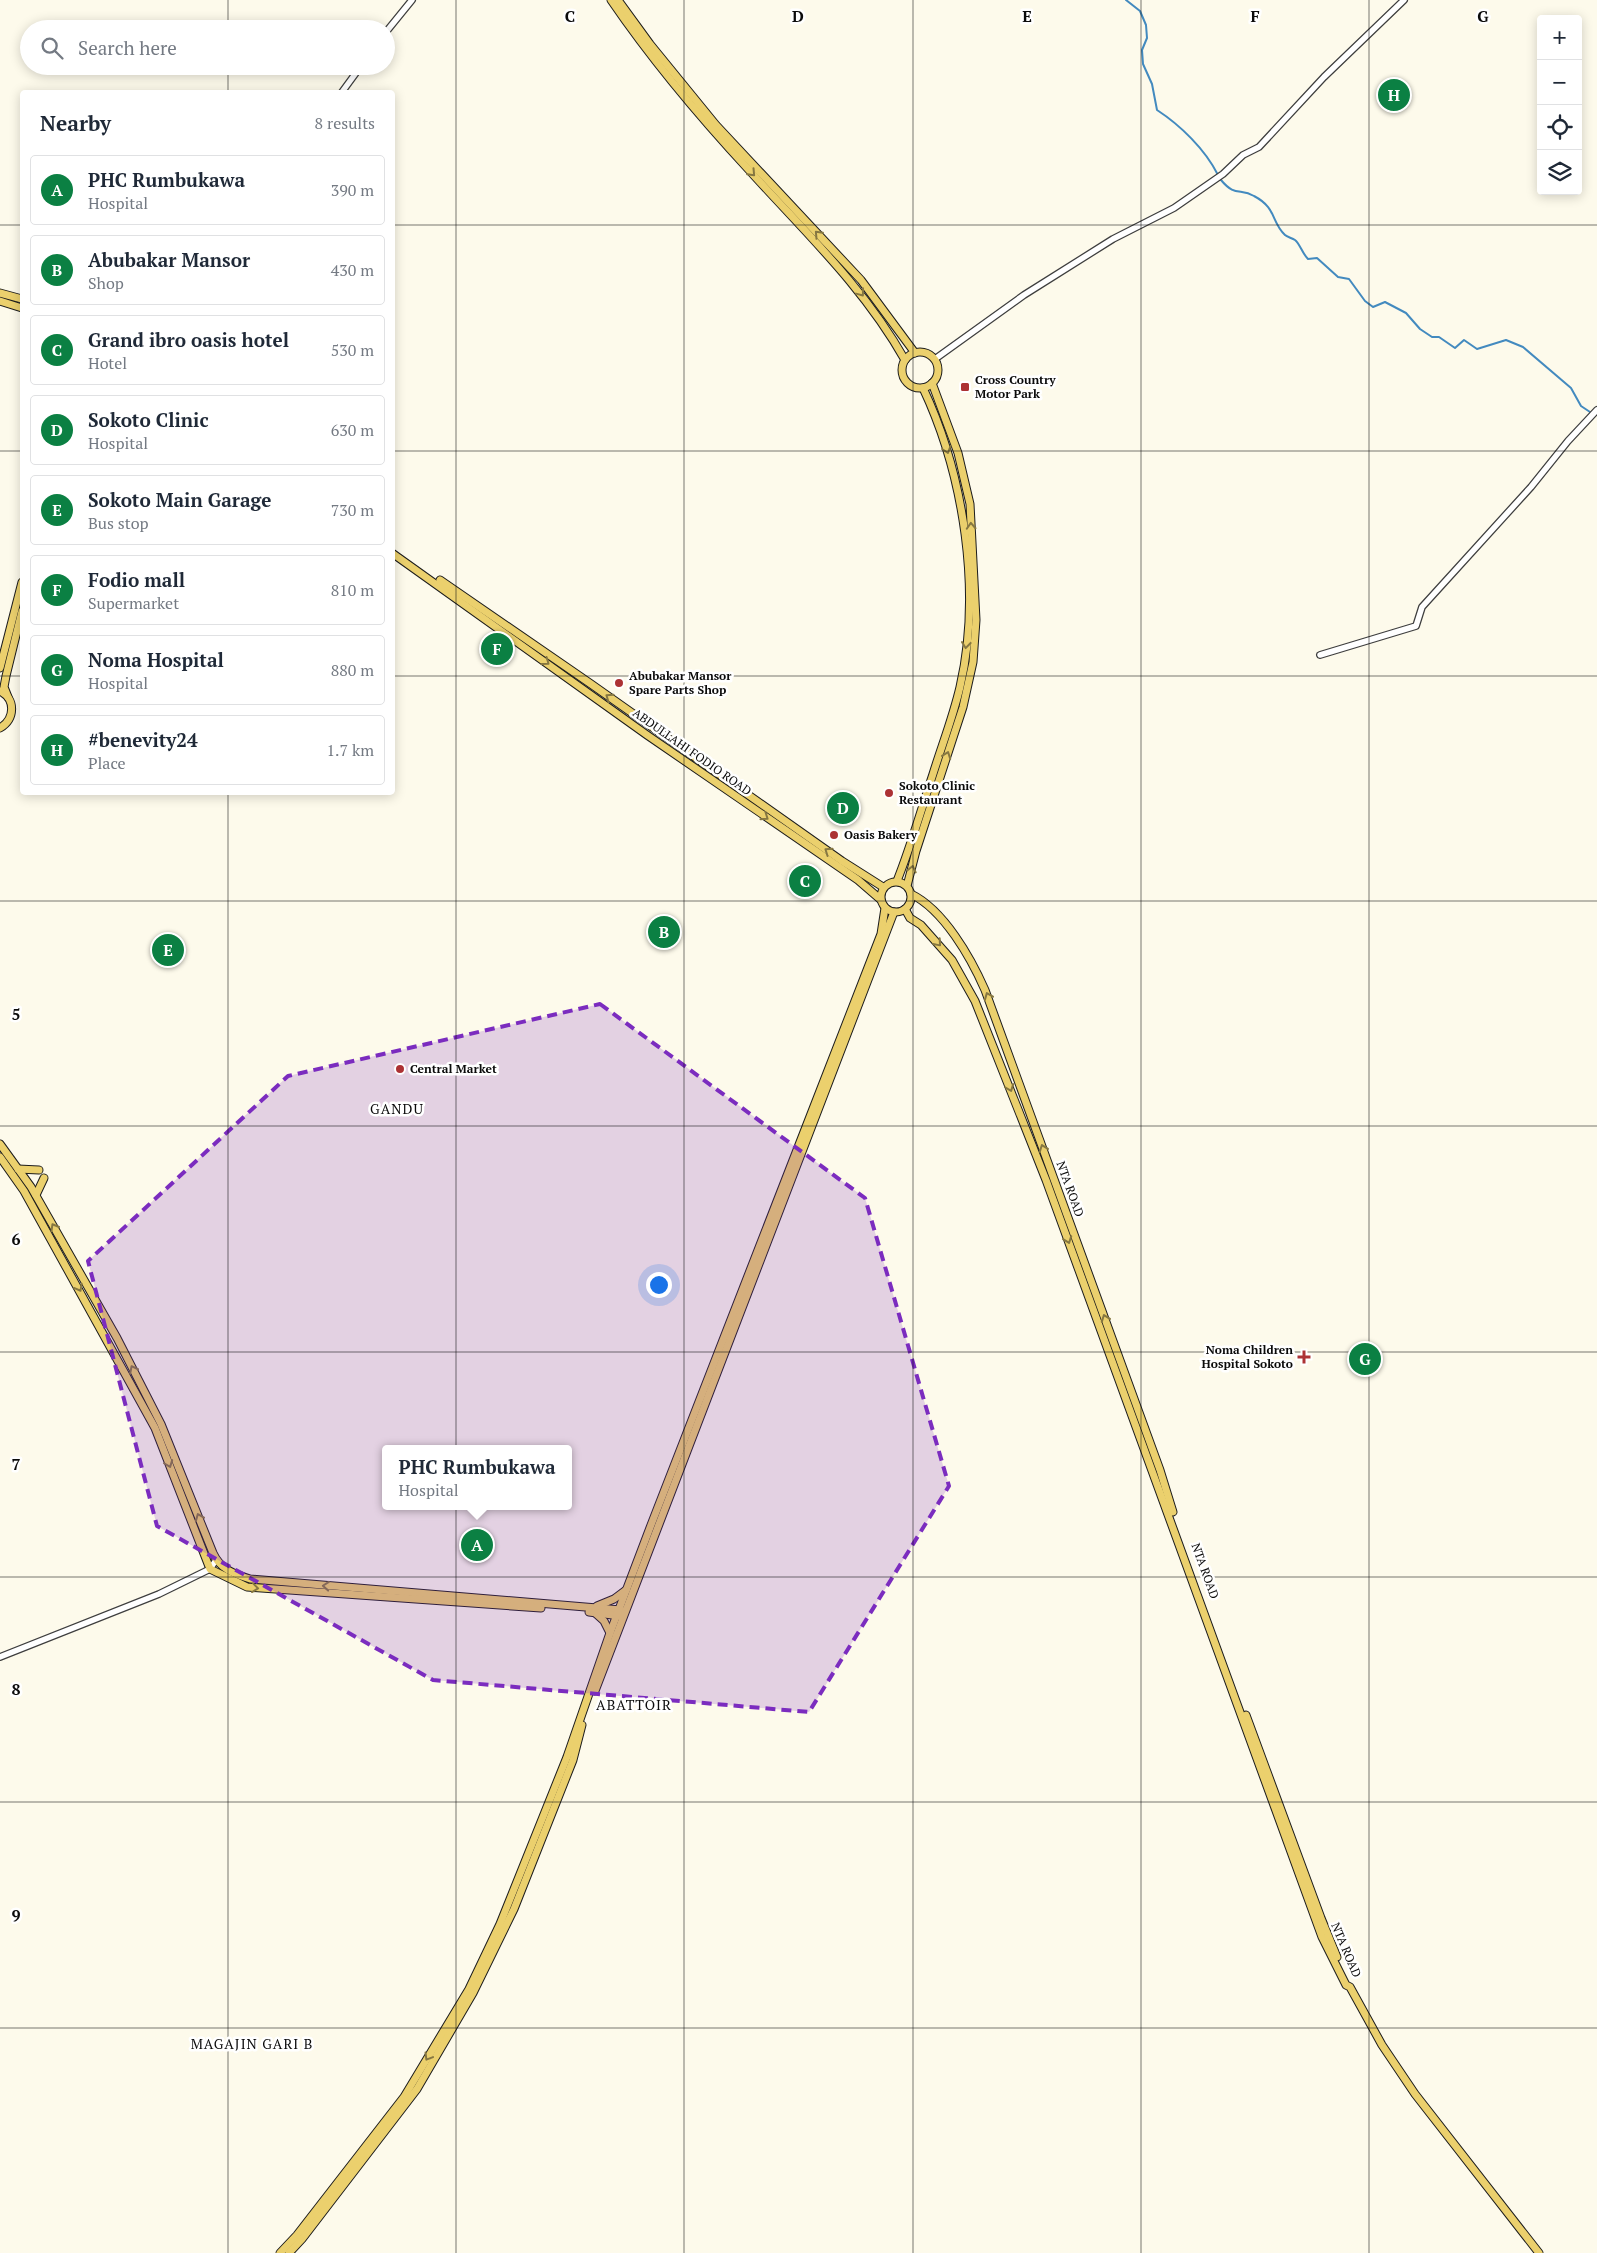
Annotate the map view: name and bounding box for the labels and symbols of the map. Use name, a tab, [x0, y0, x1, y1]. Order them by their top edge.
text: C	[565, 5, 575, 27]
text: D	[792, 5, 804, 27]
text: E	[1022, 5, 1032, 27]
text: F	[1250, 5, 1260, 27]
text: G	[1477, 5, 1489, 27]
pin: H	[1378, 76, 1410, 114]
one-way arrow	[746, 168, 755, 177]
one-way arrow	[815, 230, 824, 239]
one-way arrow	[856, 287, 864, 296]
place label: Cross Country Motor Park	[975, 372, 1056, 401]
marker: Cross Country Motor Park	[959, 381, 971, 393]
one-way arrow	[942, 445, 952, 453]
one-way arrow	[966, 522, 977, 530]
pin: F	[481, 630, 513, 668]
one-way arrow	[962, 641, 972, 649]
one-way arrow	[540, 656, 550, 665]
place label: Abubakar Mansor Spare Parts Shop	[629, 668, 732, 697]
marker: Abubakar Mansor Spare Parts Shop	[613, 677, 625, 689]
one-way arrow	[606, 694, 615, 703]
street label: ABDULLAHI FODIO ROAD	[630, 705, 755, 798]
one-way arrow	[941, 751, 951, 760]
place label: Sokoto Clinic Restaurant	[899, 778, 975, 807]
marker: Sokoto Clinic Restaurant	[883, 787, 895, 799]
pin: D	[827, 789, 859, 827]
one-way arrow	[759, 811, 769, 820]
place label: Oasis Bakery	[844, 827, 918, 842]
marker: Oasis Bakery	[828, 829, 840, 841]
one-way arrow	[824, 848, 834, 857]
pin: C	[789, 862, 821, 900]
one-way arrow	[906, 864, 916, 873]
pin: B	[648, 913, 680, 951]
pin: E	[152, 931, 184, 969]
one-way arrow	[933, 938, 942, 947]
one-way arrow	[983, 992, 994, 1001]
text: 5	[11, 1003, 21, 1025]
place label: Central Market	[410, 1061, 497, 1076]
marker: Central Market	[394, 1063, 406, 1075]
one-way arrow	[1004, 1083, 1014, 1092]
district label: GANDU	[370, 1099, 424, 1118]
one-way arrow	[1039, 1144, 1049, 1153]
street label: NTA ROAD	[1053, 1159, 1087, 1219]
one-way arrow	[50, 1223, 60, 1232]
text: 6	[11, 1228, 21, 1250]
one-way arrow	[1062, 1235, 1072, 1244]
your location	[646, 1272, 672, 1298]
one-way arrow	[73, 1283, 83, 1292]
one-way arrow	[1101, 1314, 1111, 1322]
pin: G	[1349, 1340, 1381, 1378]
place label: Noma Children Hospital Sokoto	[1202, 1342, 1293, 1371]
marker: Noma Children Hospital Sokoto	[1297, 1350, 1311, 1364]
one-way arrow	[129, 1365, 139, 1374]
text: 7	[11, 1453, 21, 1475]
one-way arrow	[163, 1459, 173, 1468]
one-way arrow	[194, 1513, 205, 1522]
pin: A	[461, 1526, 493, 1564]
street label: NTA ROAD	[1188, 1541, 1222, 1601]
one-way arrow	[322, 1581, 330, 1592]
one-way arrow	[252, 1582, 260, 1593]
text: 8	[11, 1678, 21, 1700]
district label: ABATTOIR	[596, 1695, 672, 1714]
text: 9	[11, 1904, 21, 1926]
street label: NTA ROAD	[1328, 1920, 1365, 1980]
district label: MAGAJIN GARI B	[191, 2034, 313, 2053]
one-way arrow	[425, 2052, 435, 2061]

